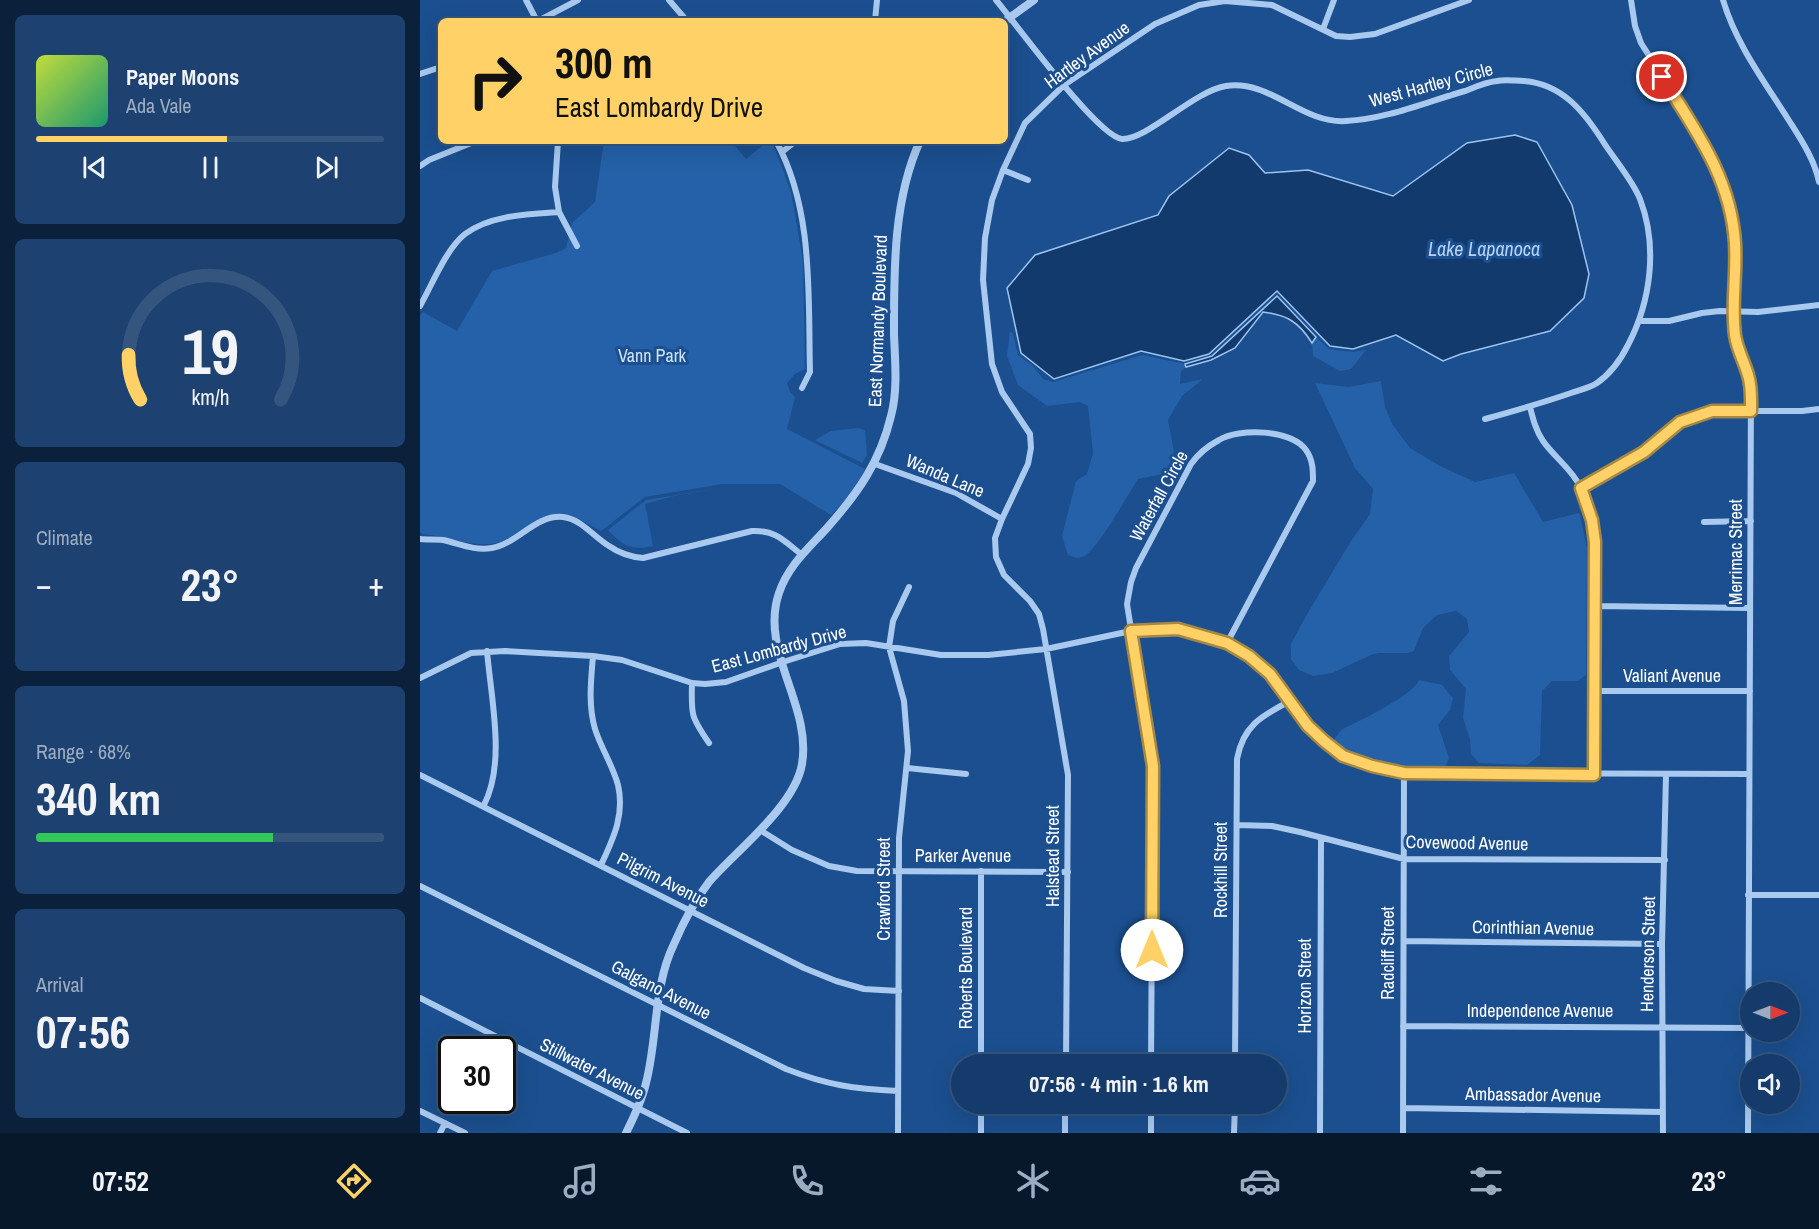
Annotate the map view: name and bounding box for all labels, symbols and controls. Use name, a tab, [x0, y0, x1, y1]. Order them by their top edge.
street label: Hartley Avenue	[1039, 15, 1134, 94]
text: 300 m	[555, 35, 653, 91]
icon: right	[456, 42, 534, 120]
pin	[1636, 51, 1687, 102]
street label: West Hartley Circle	[1366, 56, 1495, 113]
icon: arrive	[1645, 60, 1678, 93]
text: Paper Moons	[126, 62, 239, 92]
text: East Lombardy Drive	[555, 89, 763, 125]
text: Ada Vale	[126, 92, 191, 119]
icon: previous	[78, 151, 111, 184]
icon: pause	[194, 151, 227, 184]
icon: next	[310, 151, 343, 184]
street label: East Normandy Boulevard	[862, 234, 893, 408]
water label: Lake Lapanoca	[1428, 235, 1540, 262]
text: 19	[182, 309, 238, 393]
park label: Vann Park	[618, 343, 687, 368]
text: km/h	[191, 383, 229, 412]
street label: Waterfall Circle	[1123, 446, 1194, 546]
street label: Wanda Lane	[902, 448, 988, 503]
street label: Merrimac Street	[1723, 499, 1748, 605]
text: Climate	[36, 524, 93, 551]
text: 23°	[180, 554, 240, 615]
text: −	[36, 562, 52, 606]
text: +	[368, 562, 384, 606]
street label: East Lombardy Drive	[709, 619, 849, 679]
street label: Valiant Avenue	[1623, 663, 1721, 688]
text: Range · 68%	[36, 738, 131, 765]
text: 340 km	[36, 768, 161, 829]
street label: Halstead Street	[1040, 805, 1065, 907]
street label: Rockhill Street	[1208, 822, 1233, 918]
street label: Covewood Avenue	[1405, 829, 1529, 856]
street label: Crawford Street	[871, 837, 896, 941]
street label: Parker Avenue	[915, 843, 1011, 868]
street label: Pilgrim Avenue	[613, 846, 713, 913]
street label: Henderson Street	[1634, 896, 1661, 1012]
street label: Radcliff Street	[1375, 906, 1400, 1000]
street label: Roberts Boulevard	[953, 907, 978, 1029]
street label: Corinthian Avenue	[1472, 914, 1594, 941]
position arrow	[1120, 918, 1184, 982]
street label: Horizon Street	[1292, 938, 1317, 1034]
street label: Galgano Avenue	[607, 954, 715, 1025]
text: Arrival	[36, 971, 83, 998]
north arrow	[1740, 982, 1800, 1042]
map controls	[1740, 982, 1800, 1114]
street label: Independence Avenue	[1467, 998, 1613, 1023]
text: 07:56	[36, 1001, 130, 1062]
street label: Stillwater Avenue	[536, 1032, 649, 1106]
speed limit sign: 30	[438, 1036, 516, 1114]
button: sound	[1740, 1054, 1800, 1114]
text: 07:56 · 4 min · 1.6 km	[1029, 1069, 1209, 1099]
street label: Ambassador Avenue	[1464, 1081, 1601, 1108]
icon: directions	[333, 1160, 375, 1202]
icon: music	[560, 1160, 602, 1202]
icon: phone	[786, 1160, 828, 1202]
icon: climate	[1012, 1160, 1054, 1202]
icon: car	[1239, 1160, 1281, 1202]
icon: filters	[1465, 1160, 1507, 1202]
text: 07:52	[92, 1163, 149, 1199]
text: 23°	[1691, 1163, 1727, 1199]

